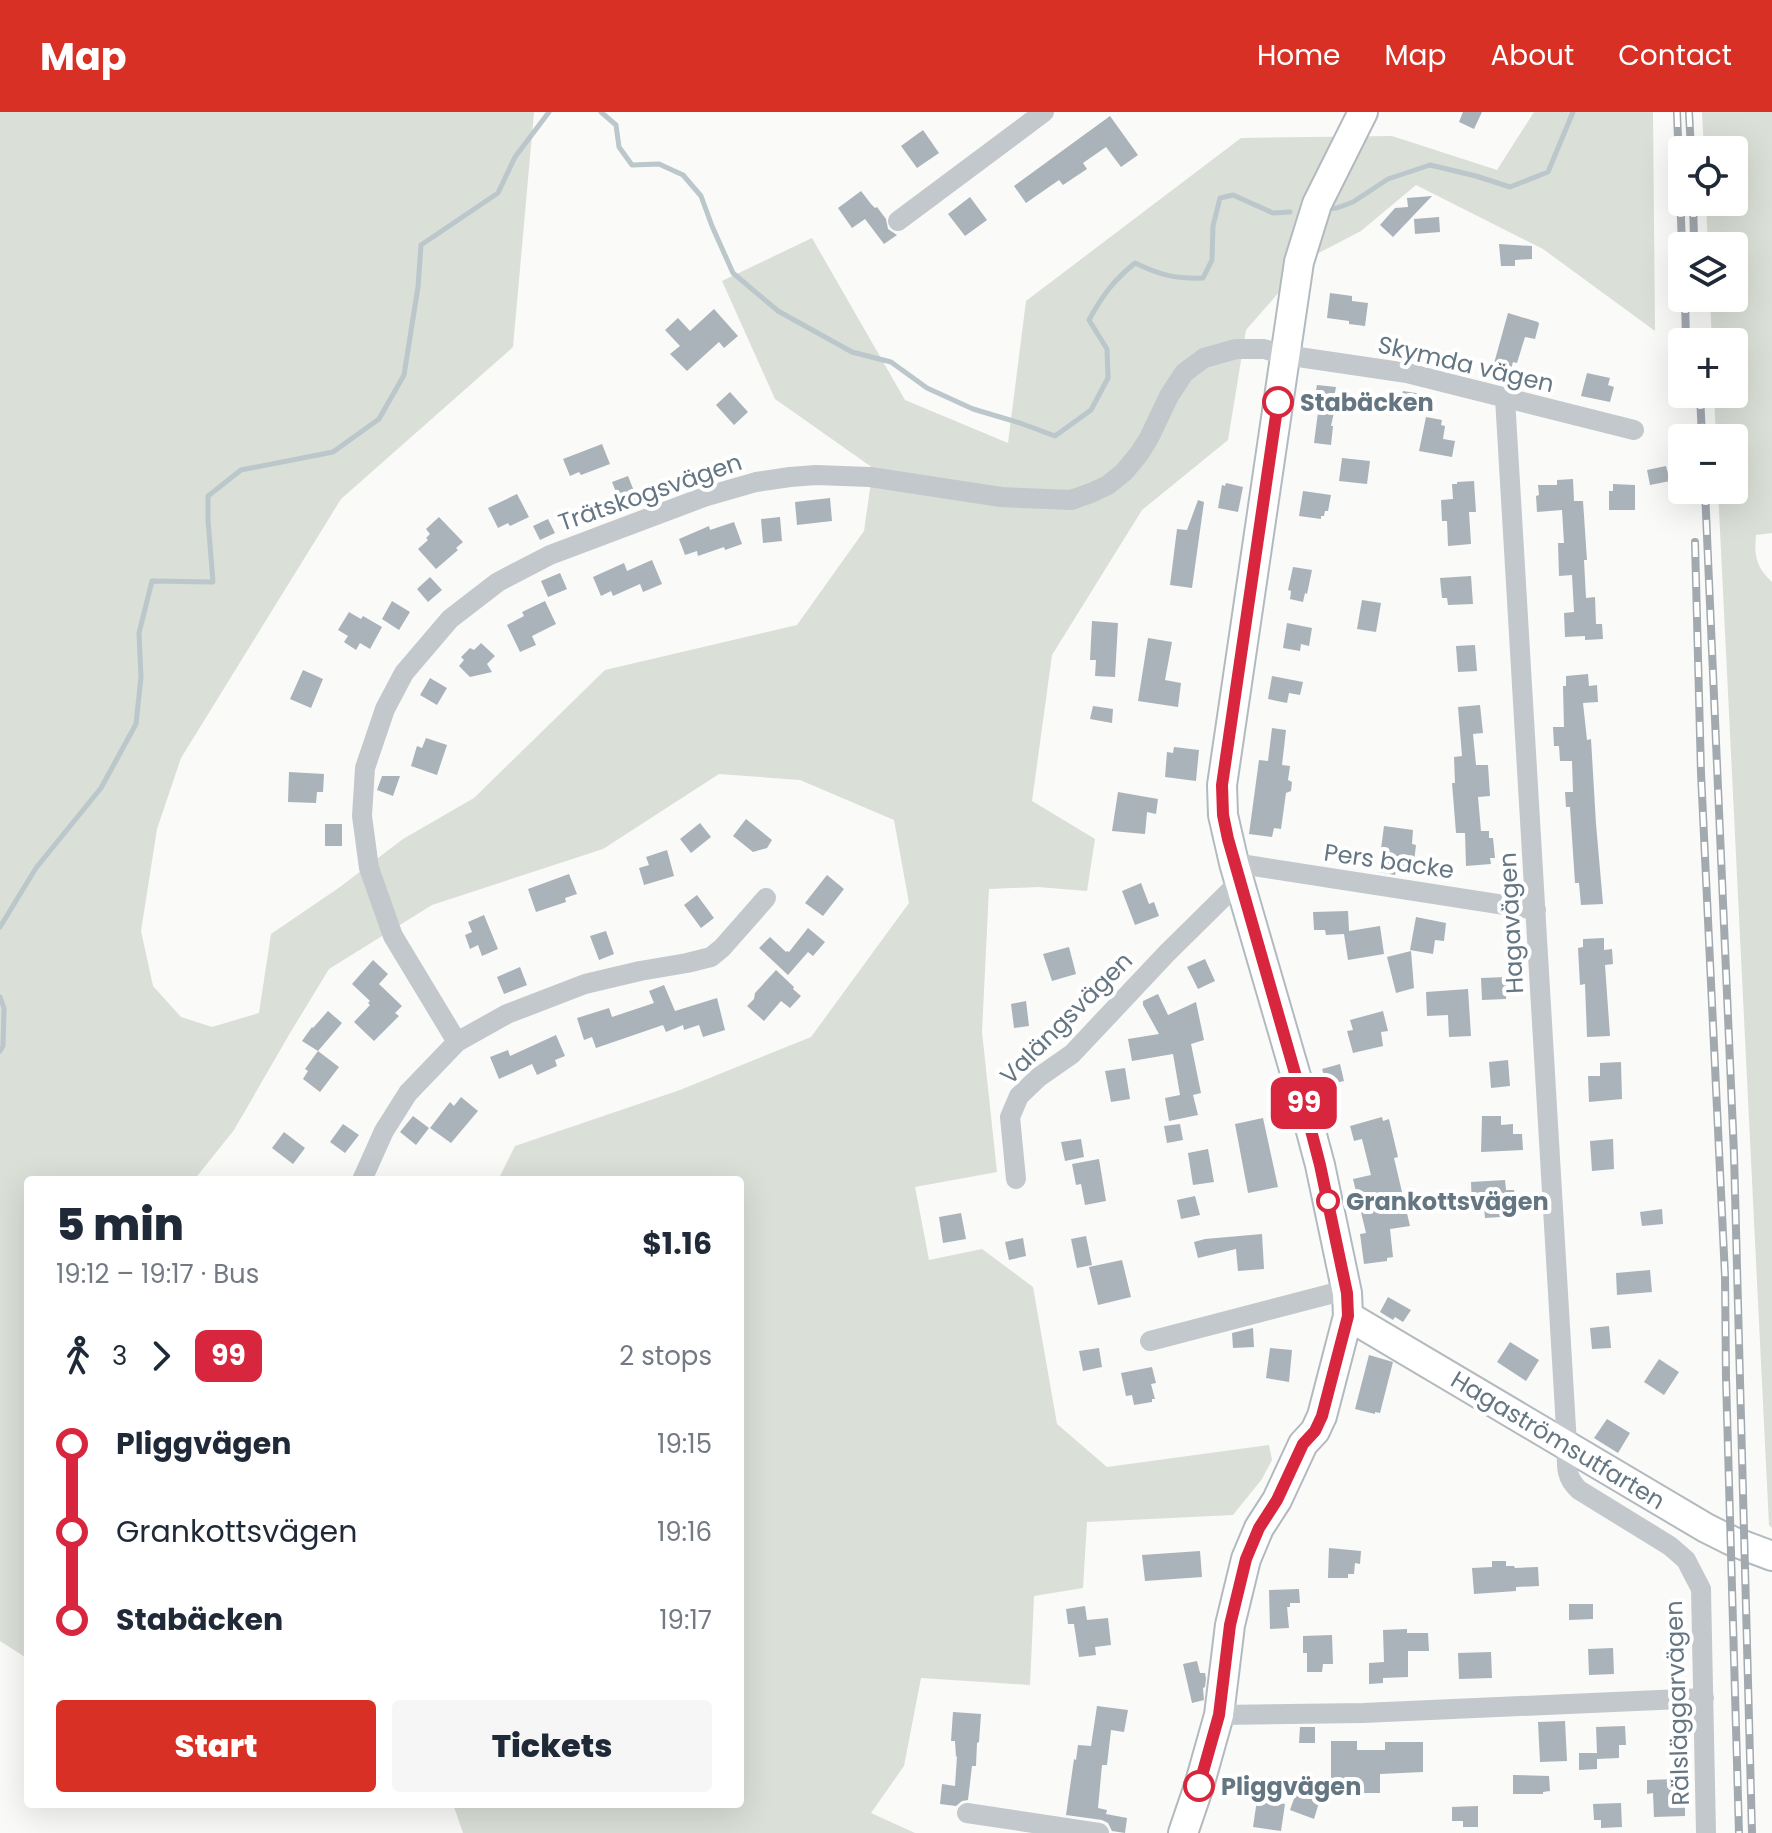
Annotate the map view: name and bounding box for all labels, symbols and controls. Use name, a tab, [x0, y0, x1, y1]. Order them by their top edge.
text: Map	[40, 30, 127, 83]
text: Home	[1257, 36, 1340, 75]
text: Map	[1384, 36, 1446, 75]
text: About	[1490, 36, 1574, 75]
text: Contact	[1618, 36, 1732, 75]
map controls	[1668, 136, 1748, 504]
button: locate	[1668, 136, 1748, 216]
button: layers	[1668, 232, 1748, 312]
street label: Skymda vägen	[1375, 328, 1557, 400]
button: +	[1668, 328, 1748, 408]
place label: Stabäcken	[1300, 386, 1434, 419]
marker: Stabäcken	[1263, 387, 1293, 417]
button: −	[1668, 424, 1748, 504]
street label: Trätskogsvägen	[554, 445, 746, 539]
street label: Pers backe	[1322, 836, 1456, 886]
street label: Hagavägen	[1491, 852, 1531, 994]
street label: Valängsvägen	[993, 945, 1139, 1091]
line badge: 99	[1268, 1077, 1340, 1129]
text: 99	[1287, 1083, 1321, 1122]
place label: Grankottsvägen	[1346, 1185, 1549, 1218]
marker: Grankottsvägen	[1317, 1190, 1339, 1212]
text: 5 min	[56, 1194, 184, 1255]
text: $1.16	[642, 1222, 712, 1265]
text: 19:12 – 19:17 · Bus	[56, 1256, 259, 1292]
icon: walk	[56, 1334, 100, 1378]
icon: forward	[139, 1334, 183, 1378]
text: 99	[211, 1336, 246, 1375]
text: 3	[112, 1338, 127, 1374]
text: 2 stops	[619, 1338, 712, 1374]
street label: Hagaströmsutfarten	[1445, 1363, 1671, 1517]
text: Pliggvägen	[116, 1422, 291, 1465]
text: 19:15	[657, 1426, 712, 1462]
text: Grankottsvägen	[116, 1510, 357, 1553]
text: 19:16	[657, 1514, 712, 1550]
text: Stabäcken	[116, 1598, 283, 1641]
street label: Rälsläggarvägen	[1657, 1600, 1697, 1806]
text: 19:17	[659, 1602, 712, 1638]
button: Start	[56, 1700, 376, 1792]
button: Tickets	[392, 1700, 712, 1792]
place label: Pliggvägen	[1221, 1770, 1361, 1803]
marker: Pliggvägen	[1184, 1771, 1214, 1801]

